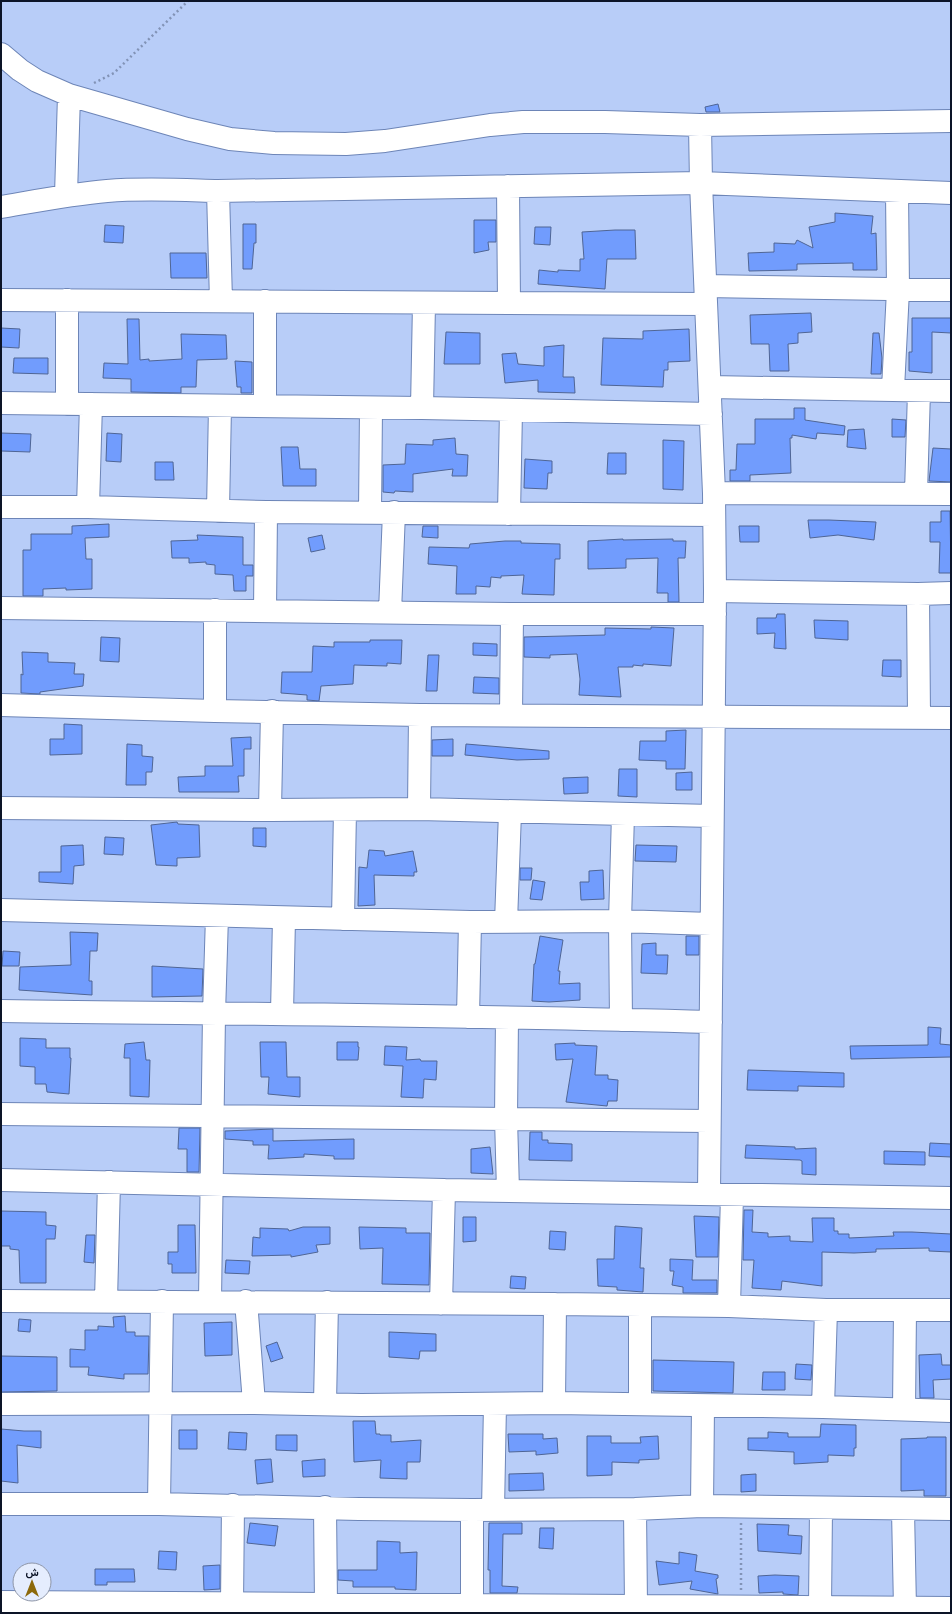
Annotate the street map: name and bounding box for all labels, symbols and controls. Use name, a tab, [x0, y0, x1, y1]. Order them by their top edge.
north arrow	[12, 1562, 52, 1602]
text: ش	[25, 1564, 39, 1580]

